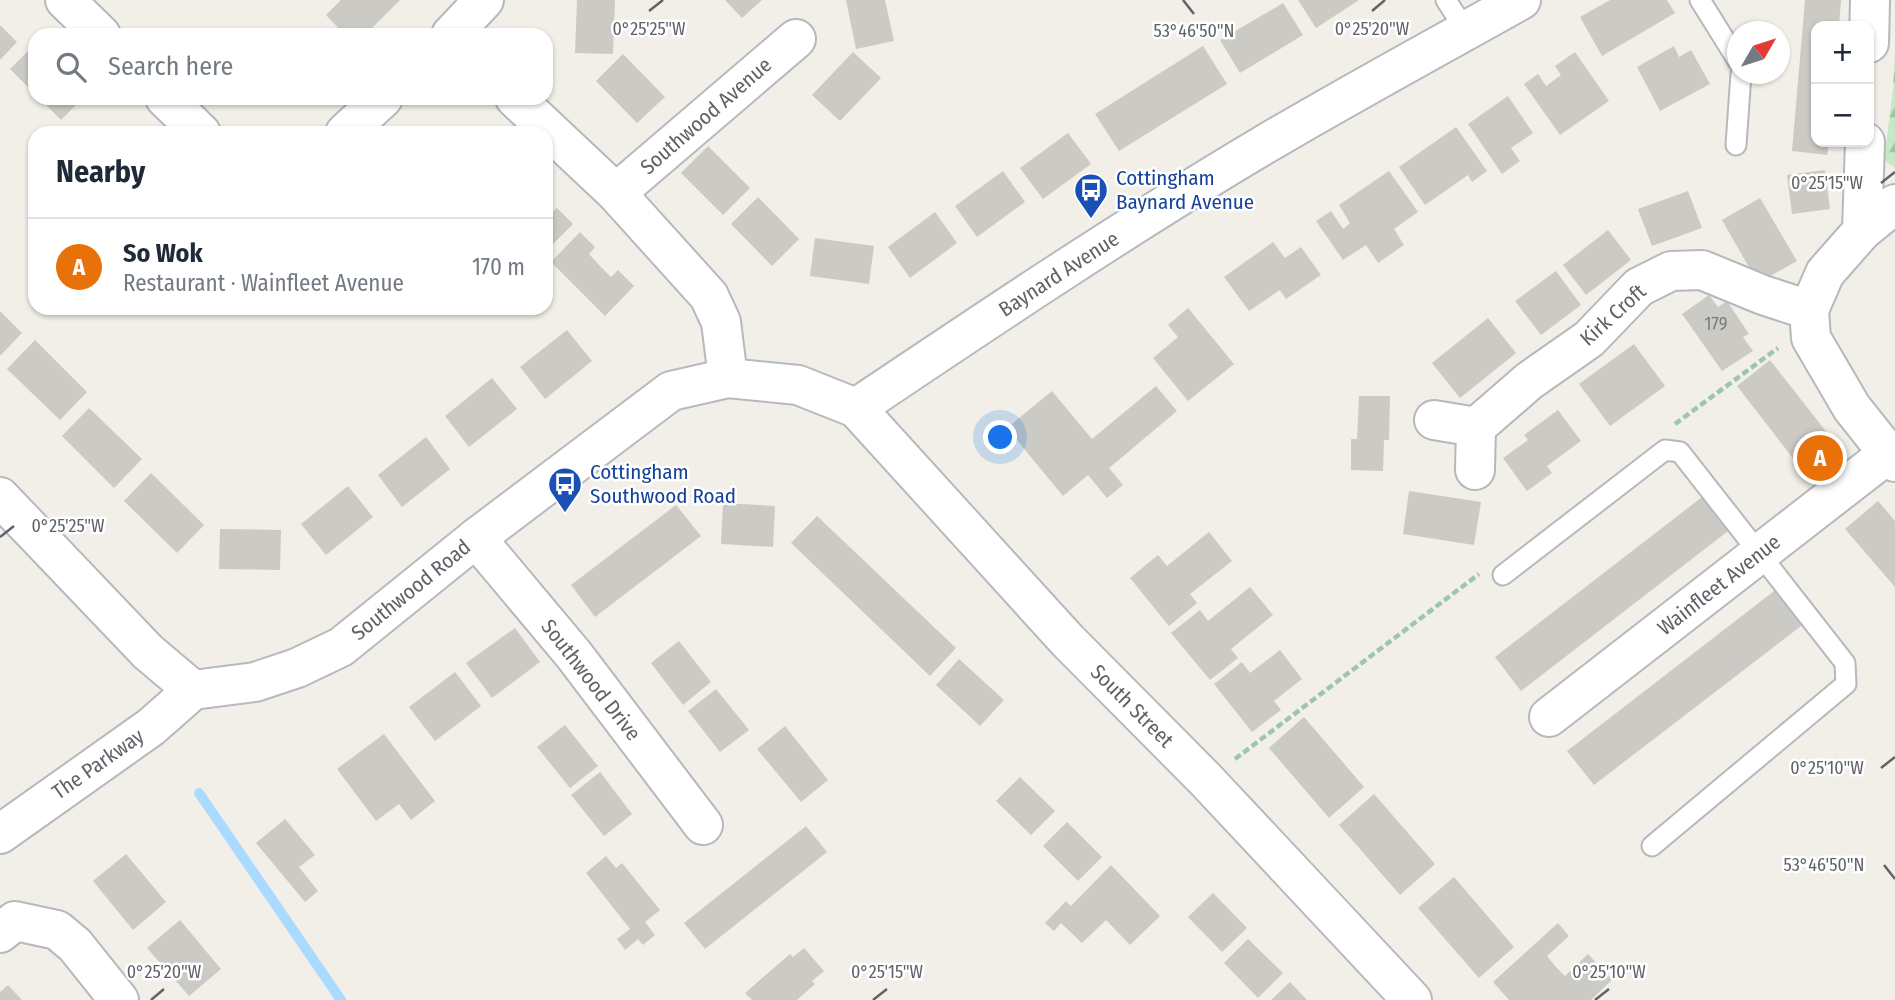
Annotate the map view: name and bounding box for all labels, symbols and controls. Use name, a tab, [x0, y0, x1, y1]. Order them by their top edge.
text: 0°25'25"W	[612, 18, 686, 40]
text: 0°25'20"W	[1335, 18, 1410, 40]
text: 53°46'50"N	[1154, 20, 1234, 42]
north arrow	[1727, 21, 1790, 84]
map controls	[1811, 21, 1874, 147]
button: +	[1811, 21, 1874, 84]
search box	[28, 28, 553, 105]
icon: search	[52, 48, 90, 86]
text: Search here	[108, 51, 233, 82]
street label: Southwood Avenue	[635, 52, 777, 180]
button: −	[1811, 84, 1874, 147]
text: Nearby	[56, 154, 145, 190]
place label: Cottingham Baynard Avenue	[1116, 165, 1254, 215]
bus stop icon: Cottingham Baynard Avenue	[1072, 171, 1110, 220]
text: 0°25'15"W	[1791, 172, 1864, 194]
street label: Baynard Avenue	[994, 225, 1124, 323]
text: So Wok	[123, 238, 203, 269]
text: A	[73, 253, 85, 281]
text: 170 m	[472, 253, 525, 281]
text: Restaurant · Wainfleet Avenue	[123, 269, 404, 297]
street label: Kirk Croft	[1575, 279, 1651, 351]
house number: 179	[1705, 313, 1727, 335]
your location	[983, 420, 1017, 454]
pin: A	[1797, 432, 1843, 484]
place label: Cottingham Southwood Road	[590, 459, 736, 509]
bus stop icon: Cottingham Southwood Road	[546, 465, 584, 514]
text: 0°25'25"W	[31, 515, 105, 537]
street label: Wainfleet Avenue	[1652, 529, 1786, 641]
street label: Southwood Road	[346, 534, 476, 646]
street label: Southwood Drive	[536, 614, 646, 746]
street label: South Street	[1085, 659, 1179, 753]
street label: The Parkway	[47, 723, 149, 805]
text: 0°25'10"W	[1790, 757, 1864, 779]
text: 53°46'50"N	[1784, 854, 1864, 876]
text: 0°25'20"W	[127, 961, 202, 983]
text: 0°25'15"W	[851, 961, 924, 983]
text: 0°25'10"W	[1572, 961, 1646, 983]

